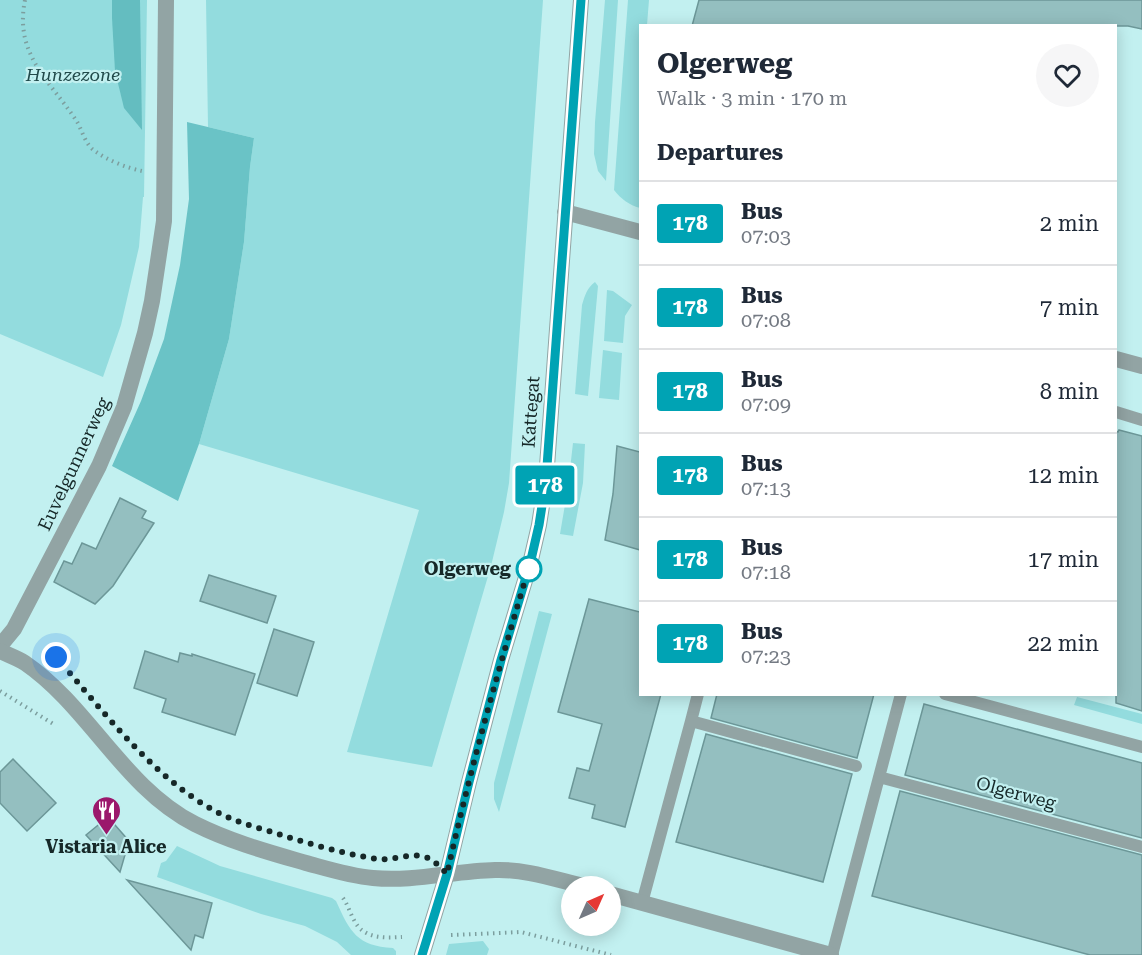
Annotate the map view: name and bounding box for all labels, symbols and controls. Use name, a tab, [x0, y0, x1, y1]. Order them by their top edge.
button: heart	[1036, 44, 1099, 107]
text: Olgerweg	[657, 47, 792, 80]
park label: Hunzezone	[25, 64, 120, 85]
text: Walk · 3 min · 170 m	[657, 86, 847, 110]
text: Departures	[657, 140, 783, 165]
text: Bus	[741, 199, 783, 224]
text: 178	[672, 211, 708, 235]
text: 2 min	[1040, 211, 1099, 236]
text: 07:03	[741, 224, 791, 248]
text: Bus	[741, 283, 783, 308]
text: 178	[672, 295, 708, 319]
text: 7 min	[1040, 295, 1099, 320]
text: 07:08	[741, 308, 791, 332]
text: Bus	[741, 367, 783, 392]
street label: Kattegat	[518, 375, 544, 449]
text: 178	[672, 379, 708, 403]
text: 8 min	[1040, 379, 1099, 404]
text: 07:09	[741, 392, 791, 416]
street label: Euvelgunnerweg	[33, 393, 114, 534]
text: Bus	[741, 451, 783, 476]
text: 178	[672, 463, 708, 487]
text: 12 min	[1028, 463, 1099, 488]
line badge: 178	[510, 466, 580, 504]
text: 178	[527, 473, 563, 497]
text: 07:13	[741, 476, 791, 500]
text: Bus	[741, 535, 783, 560]
text: 178	[672, 547, 708, 571]
text: 17 min	[1028, 547, 1099, 572]
marker: Olgerweg	[516, 556, 542, 582]
place label: Olgerweg	[424, 558, 512, 579]
text: 07:18	[741, 560, 791, 584]
text: Bus	[741, 619, 783, 644]
text: 178	[672, 631, 708, 655]
text: 22 min	[1028, 631, 1099, 656]
your location	[41, 642, 71, 672]
text: 07:23	[741, 644, 791, 668]
street label: Olgerweg	[974, 772, 1059, 813]
restaurant icon: Vistaria Alice	[90, 794, 122, 836]
place label: Vistaria Alice	[45, 836, 167, 857]
north arrow	[561, 876, 621, 936]
map controls	[561, 876, 621, 936]

